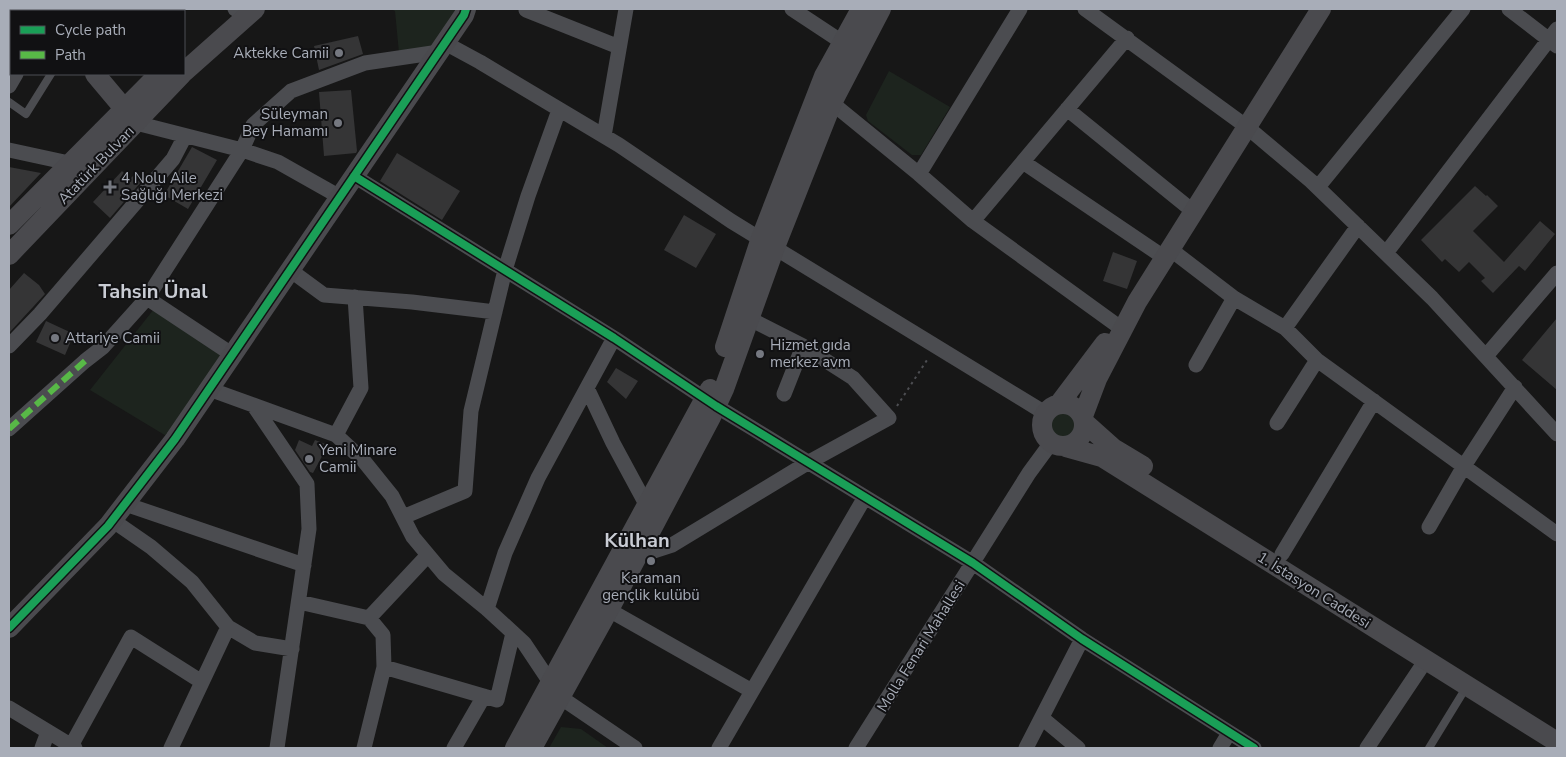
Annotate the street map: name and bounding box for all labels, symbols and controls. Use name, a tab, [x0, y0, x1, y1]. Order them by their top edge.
legend	[10, 10, 185, 75]
text: Cycle path	[55, 20, 126, 40]
place label: Aktekke Camii	[233, 43, 329, 63]
text: Path	[55, 45, 86, 65]
marker: Aktekke Camii	[333, 47, 345, 59]
place label: Süleyman Bey Hamamı	[242, 104, 328, 141]
marker: Süleyman Bey Hamamı	[332, 117, 344, 129]
street label: Atatürk Bulvarı	[54, 122, 138, 208]
place label: 4 Nolu Aile Sağlığı Merkezi	[121, 168, 223, 205]
marker: 4 Nolu Aile Sağlığı Merkezi	[103, 180, 117, 194]
district label: Tahsin Ünal	[98, 278, 208, 305]
place label: Attariye Camii	[65, 328, 160, 348]
marker: Attariye Camii	[49, 332, 61, 344]
place label: Hizmet gıda merkez avm	[770, 335, 851, 372]
marker: Hizmet gıda merkez avm	[754, 348, 766, 360]
place label: Yeni Minare Camii	[318, 440, 397, 477]
marker: Yeni Minare Camii	[303, 453, 315, 465]
district label: Külhan	[604, 527, 670, 554]
street label: 1. İstasyon Caddesi	[1254, 547, 1374, 633]
marker: Karaman gençlik kulübü	[645, 555, 657, 567]
place label: Karaman gençlik kulübü	[602, 568, 700, 605]
street label: Molla Fenari Mahallesi	[872, 576, 970, 716]

